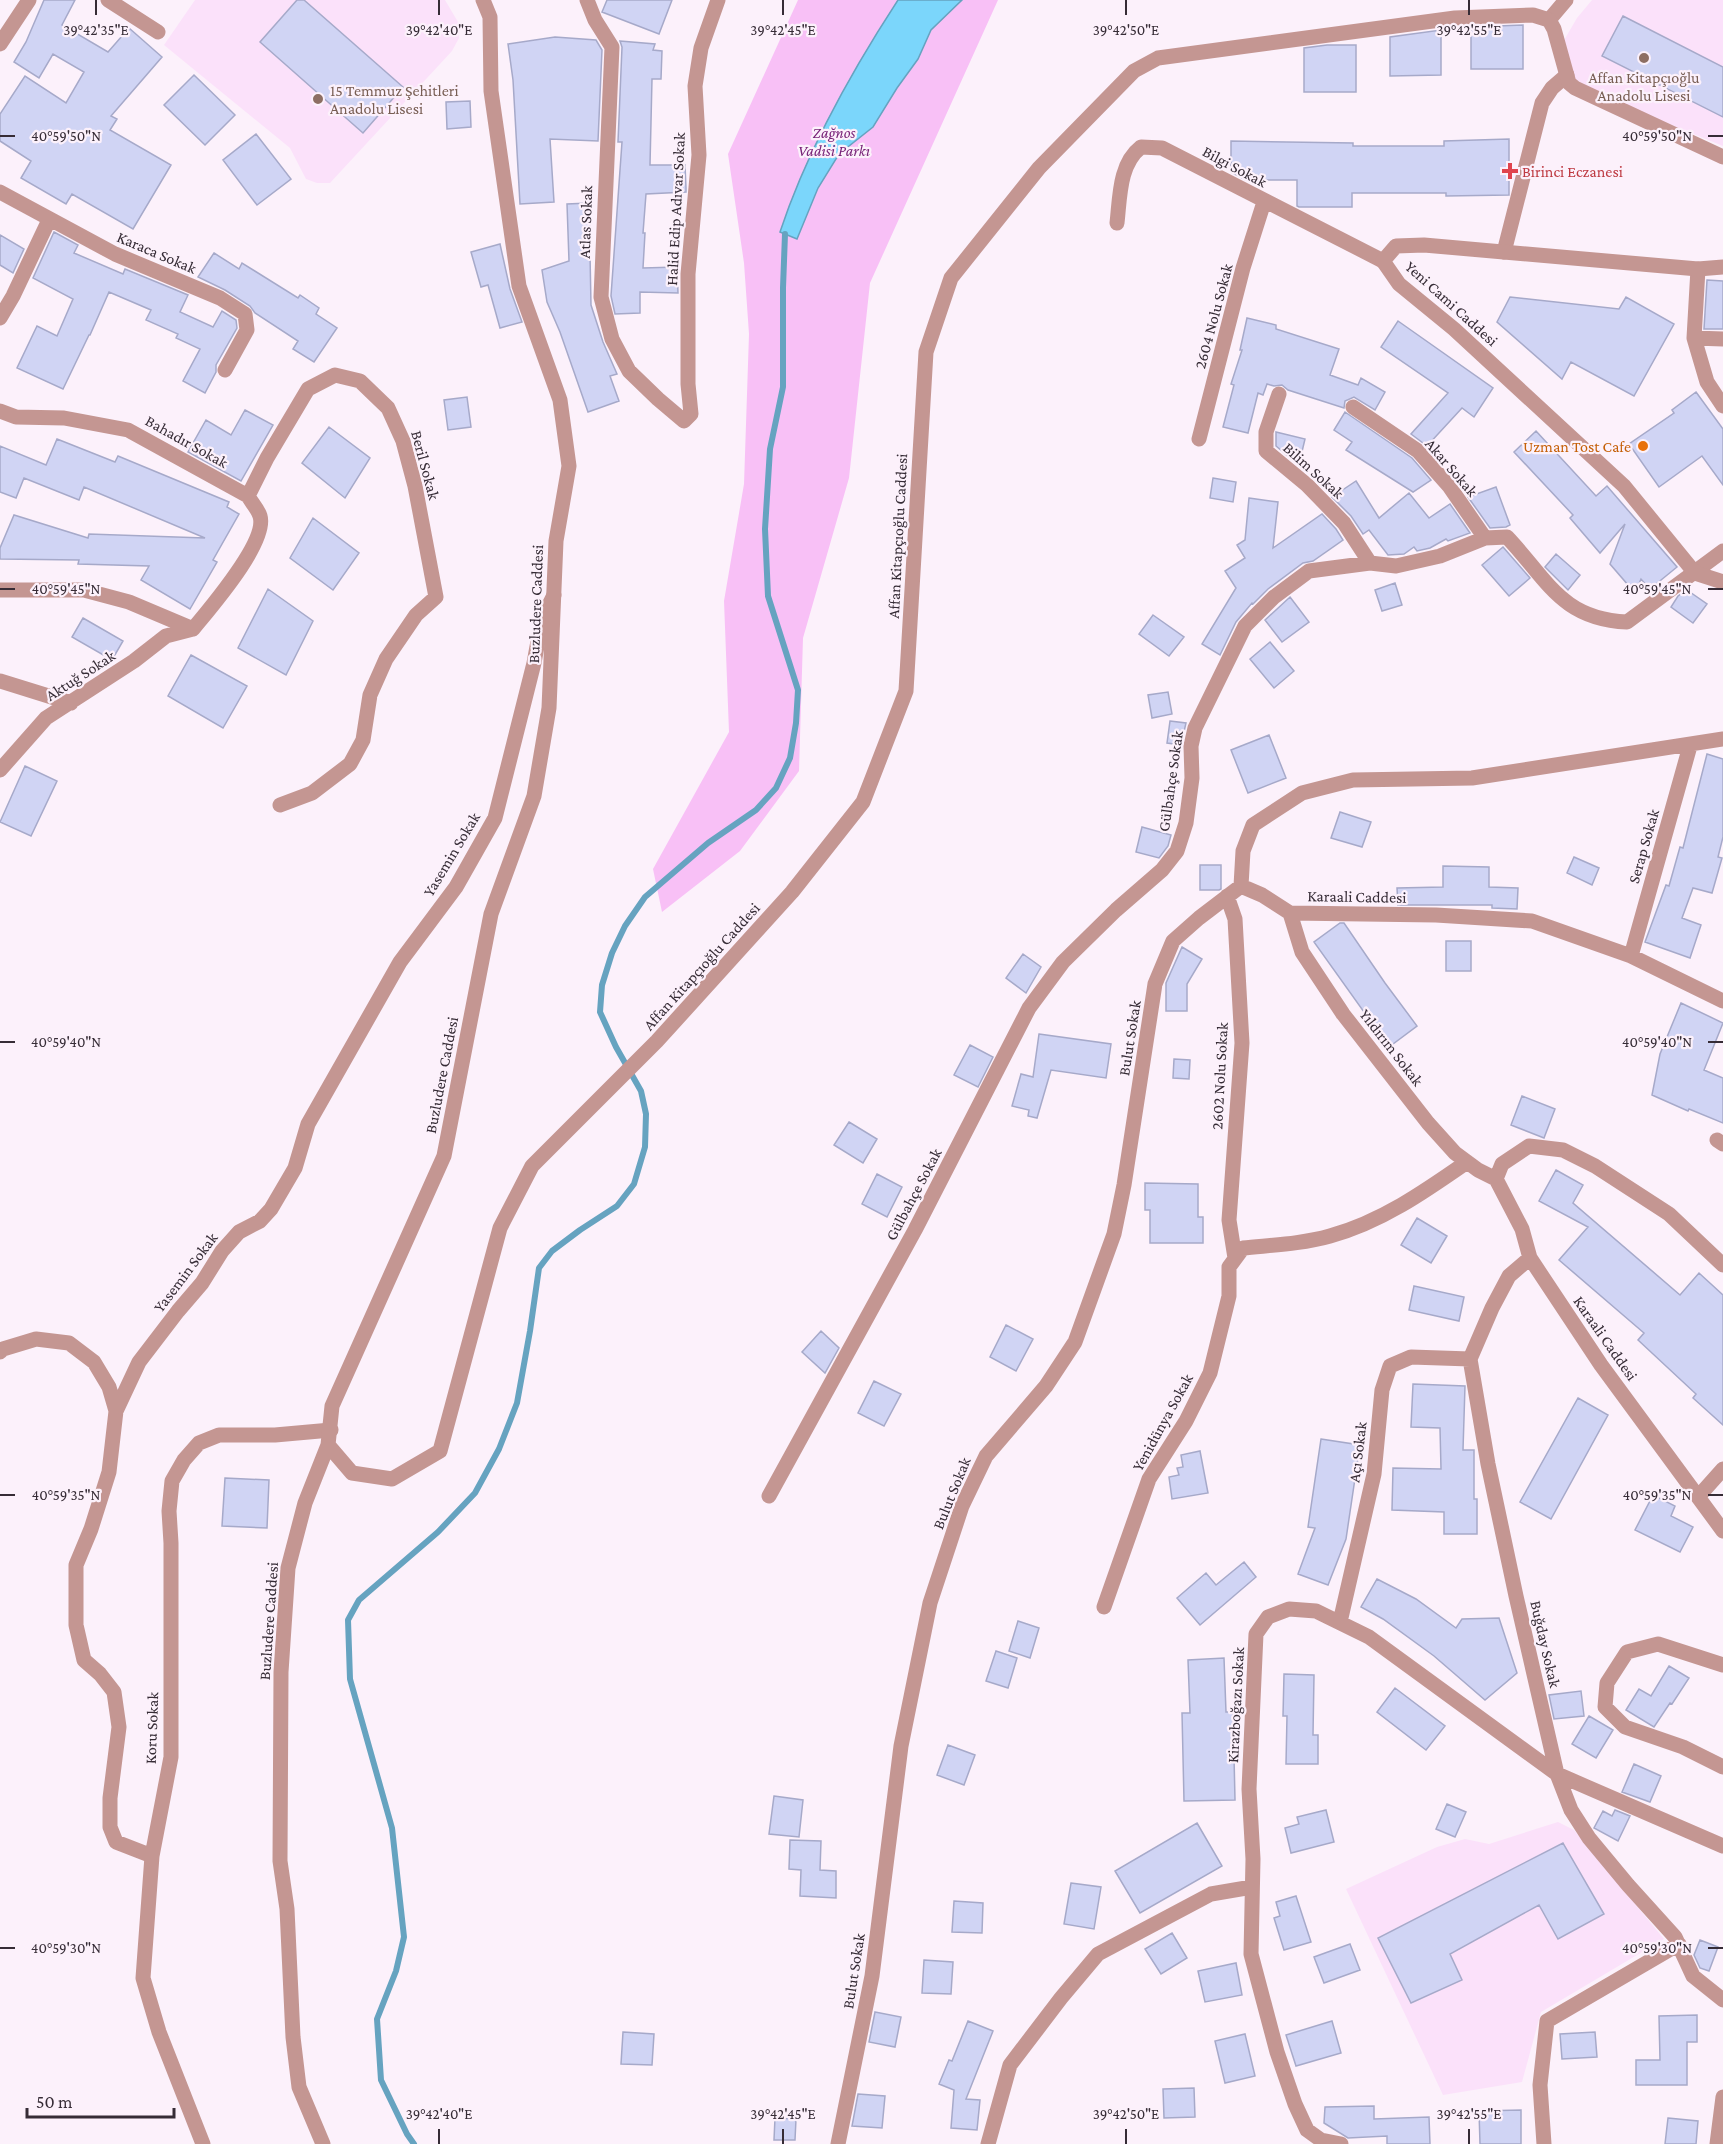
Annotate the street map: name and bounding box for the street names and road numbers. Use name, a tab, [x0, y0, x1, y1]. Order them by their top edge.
street label: Halid Edip Adıvar Sokak	[663, 132, 689, 286]
street label: Bilgi Sokak	[1199, 142, 1270, 191]
street label: Atlas Sokak	[576, 185, 595, 259]
street label: Karaca Sokak	[115, 228, 199, 277]
street label: Yeni Cami Caddesi	[1402, 258, 1501, 349]
street label: 2604 Nolu Sokak	[1191, 261, 1236, 371]
street label: Bahadır Sokak	[143, 412, 231, 471]
street label: Beril Sokak	[408, 429, 443, 502]
street label: Akar Sokak	[1422, 435, 1481, 500]
street label: Bilim Sokak	[1280, 439, 1348, 502]
street label: Affan Kitapçıoğlu Caddesi	[885, 453, 911, 619]
street label: Buzludere Caddesi	[525, 544, 546, 664]
street label: Aktuğ Sokak	[42, 647, 119, 705]
street label: Gülbahçe Sokak	[1155, 729, 1187, 833]
street label: Serap Sokak	[1625, 807, 1663, 886]
street label: Yasemin Sokak	[420, 809, 483, 899]
street label: Karaali Caddesi	[1307, 887, 1407, 906]
street label: Affan Kitapçıoğlu Caddesi	[640, 899, 764, 1034]
street label: Bulut Sokak	[1115, 999, 1144, 1077]
street label: Yıldırım Sokak	[1356, 1006, 1427, 1089]
street label: Buzludere Caddesi	[422, 1015, 461, 1135]
street label: 2602 Nolu Sokak	[1208, 1022, 1231, 1130]
street label: Gülbahçe Sokak	[882, 1145, 946, 1244]
street label: Yasemin Sokak	[150, 1229, 221, 1315]
street label: Karaali Caddesi	[1570, 1293, 1641, 1384]
street label: Yenidünya Sokak	[1129, 1370, 1197, 1474]
street label: Açı Sokak	[1345, 1420, 1371, 1483]
street label: Bulut Sokak	[929, 1454, 974, 1532]
street label: Buzludere Caddesi	[256, 1561, 281, 1681]
street label: Buğday Sokak	[1526, 1599, 1564, 1690]
street label: Kirazboğazı Sokak	[1224, 1646, 1248, 1764]
street label: Koru Sokak	[142, 1691, 161, 1764]
street label: Bulut Sokak	[839, 1932, 868, 2010]

